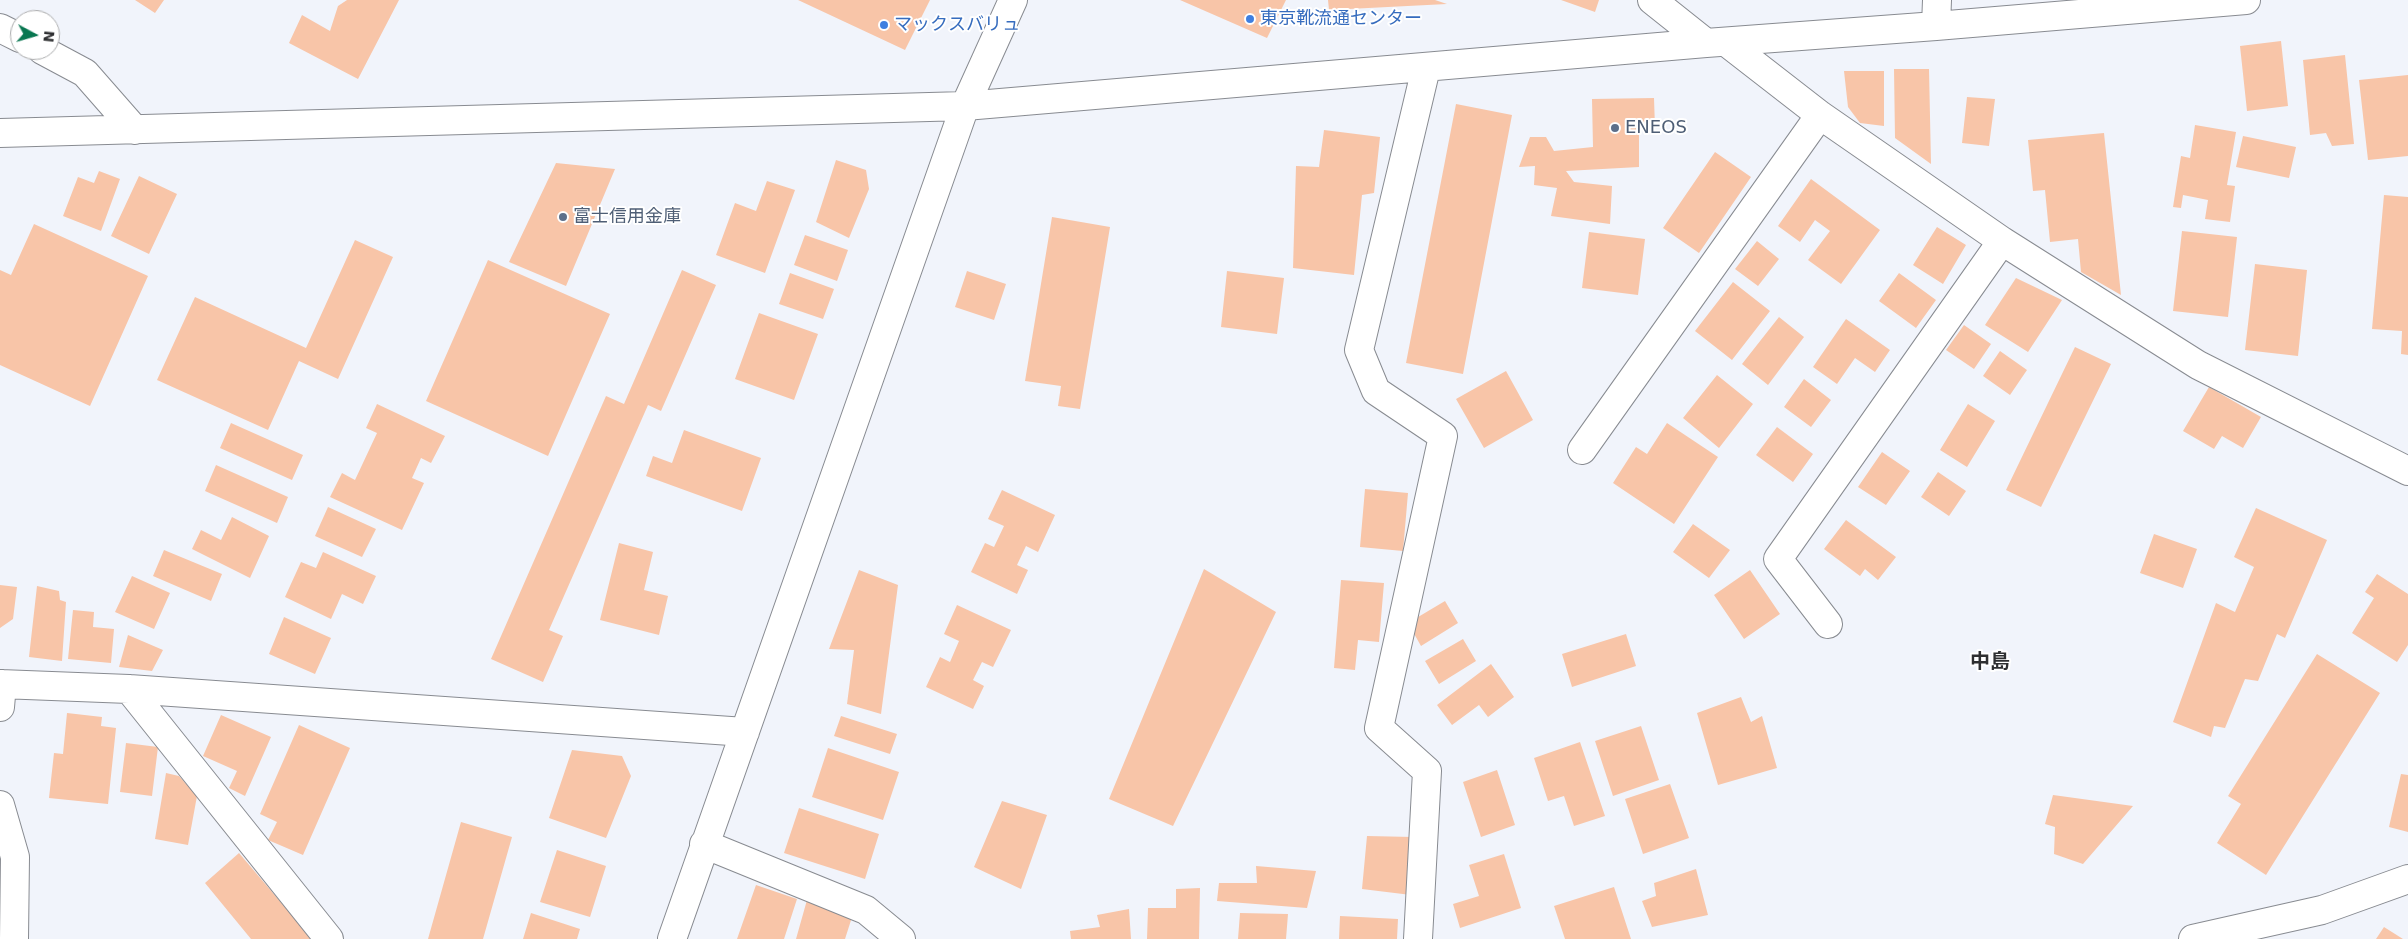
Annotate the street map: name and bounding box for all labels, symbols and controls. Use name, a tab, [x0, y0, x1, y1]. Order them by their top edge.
place label: 東京靴流通センター	[1260, 8, 1422, 30]
north arrow	[10, 10, 60, 60]
marker: 東京靴流通センター	[1244, 13, 1256, 25]
place label: マックスバリュ	[894, 14, 1020, 36]
marker: マックスバリュ	[878, 19, 890, 31]
text: N	[40, 30, 57, 43]
place label: ENEOS	[1625, 117, 1687, 139]
marker: ENEOS	[1609, 122, 1621, 134]
place label: 富士信用金庫	[573, 206, 681, 228]
marker: 富士信用金庫	[557, 211, 569, 223]
district label: 中島	[1970, 651, 2010, 675]

